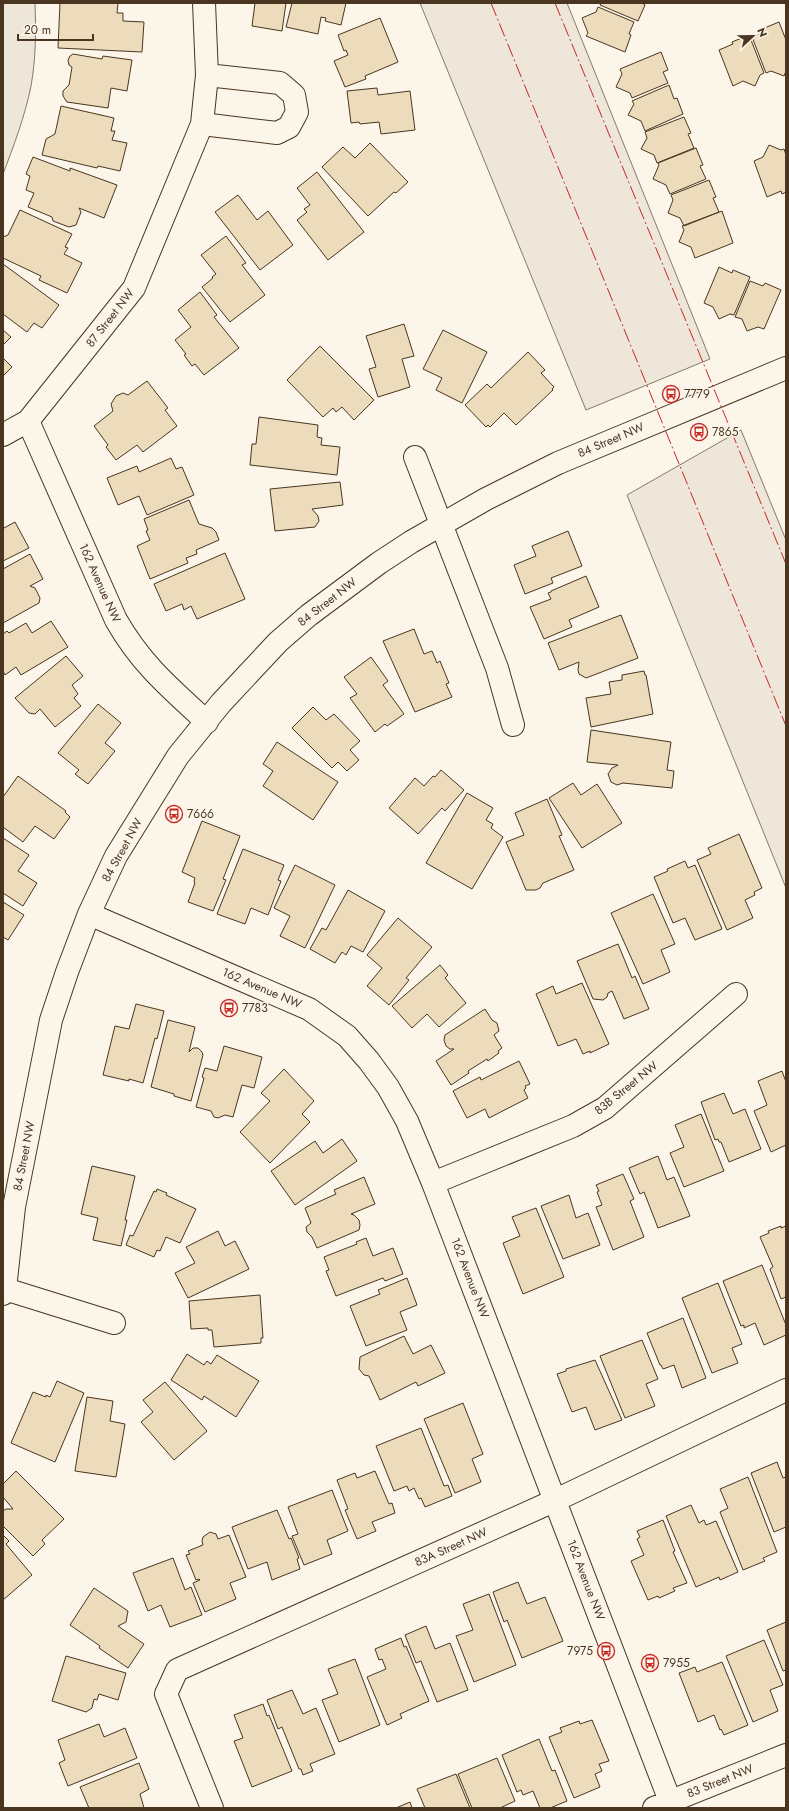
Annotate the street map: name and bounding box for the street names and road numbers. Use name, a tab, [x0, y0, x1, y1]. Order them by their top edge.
street label: 87 Street NW	[81, 285, 139, 351]
street label: 84 Street NW	[575, 418, 647, 462]
street label: 162 Avenue NW	[75, 541, 126, 626]
street label: 84 Street NW	[294, 573, 360, 631]
street label: 84 Street NW	[97, 815, 147, 885]
street label: 162 Avenue NW	[219, 963, 305, 1013]
street label: 83B Street NW	[590, 1057, 662, 1119]
street label: 84 Street NW	[8, 1120, 40, 1192]
street label: 162 Avenue NW	[446, 1235, 494, 1321]
street label: 83A Street NW	[412, 1523, 490, 1571]
street label: 162 Avenue NW	[562, 1537, 610, 1623]
street label: 83 Street NW	[684, 1759, 756, 1802]

